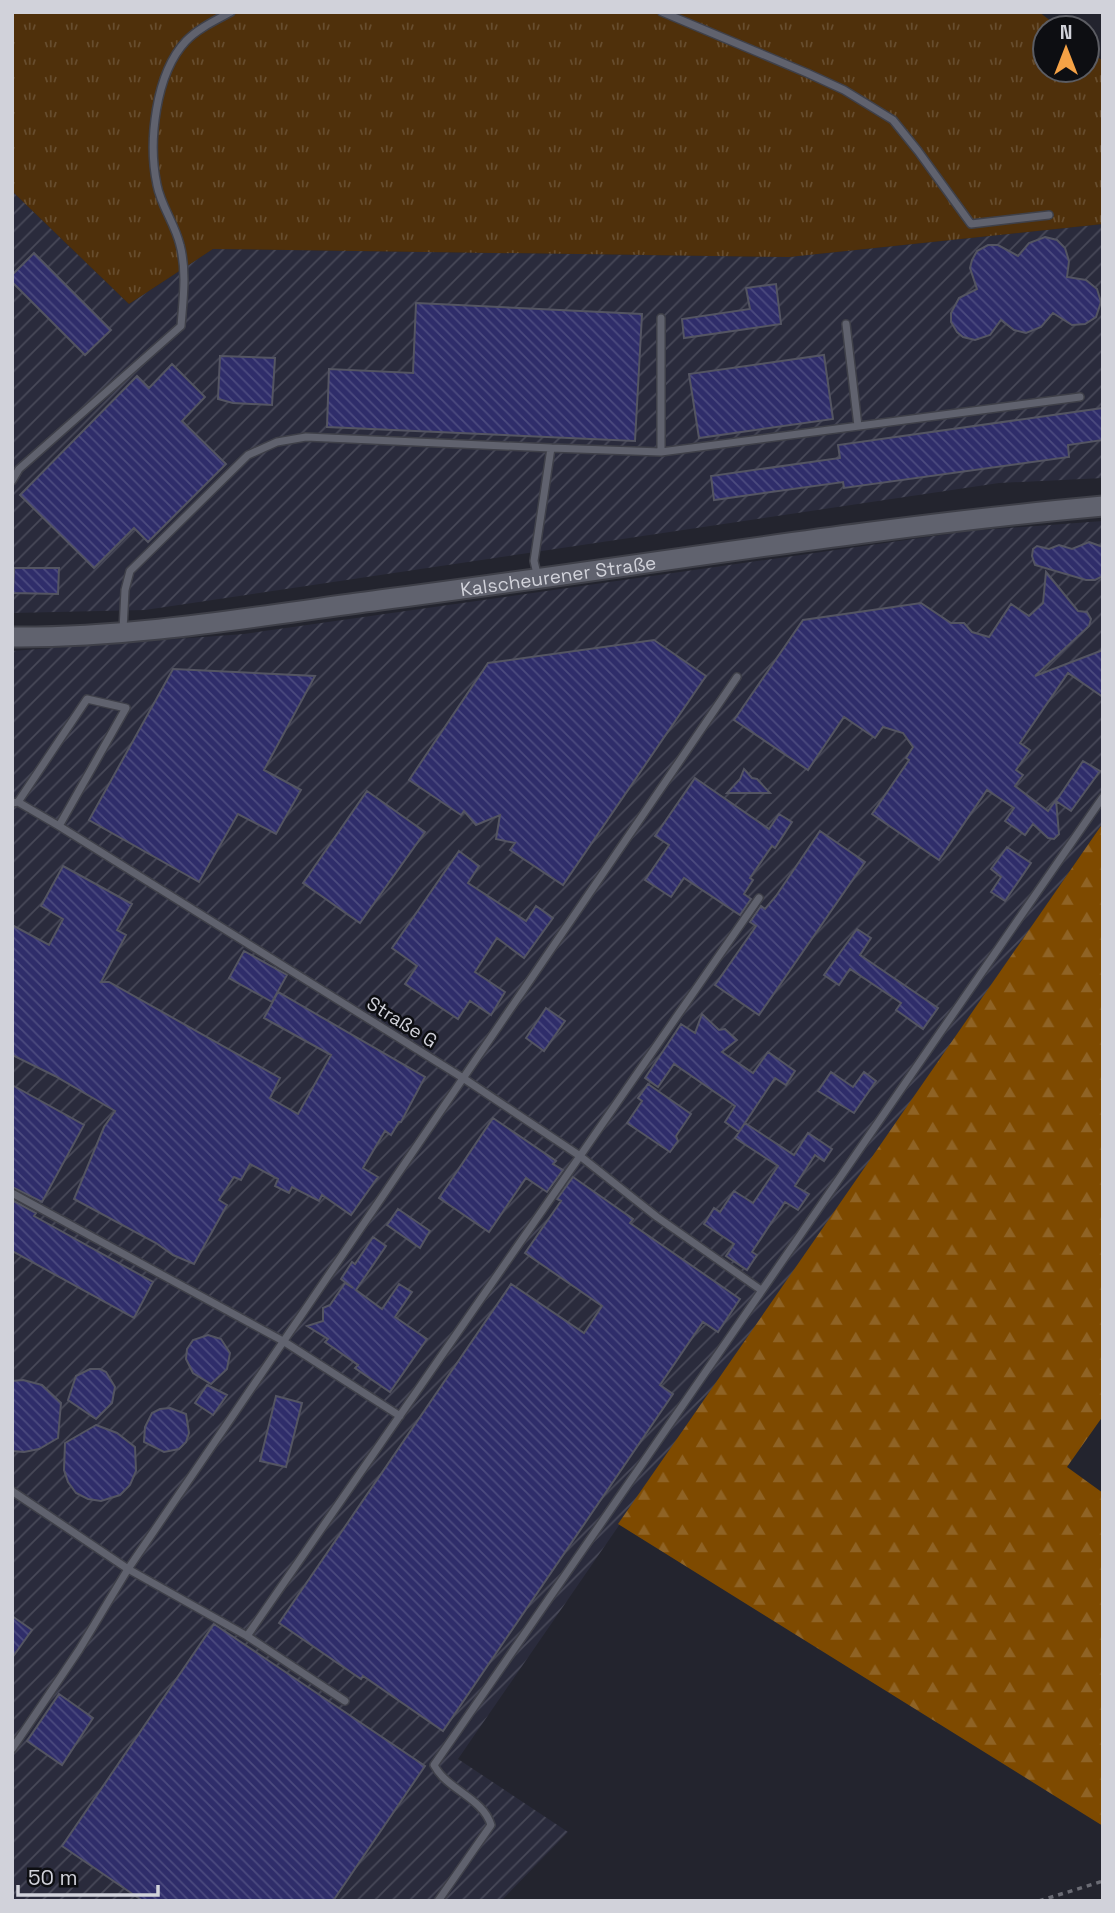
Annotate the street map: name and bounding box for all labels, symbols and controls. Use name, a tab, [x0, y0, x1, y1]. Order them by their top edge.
north arrow	[1031, 14, 1101, 84]
text: N	[1060, 20, 1072, 45]
street label: Kalscheurener Straße	[459, 549, 658, 602]
street label: Straße G	[362, 991, 442, 1053]
scale bar	[18, 1854, 158, 1898]
text: 50 m	[28, 1864, 78, 1891]

